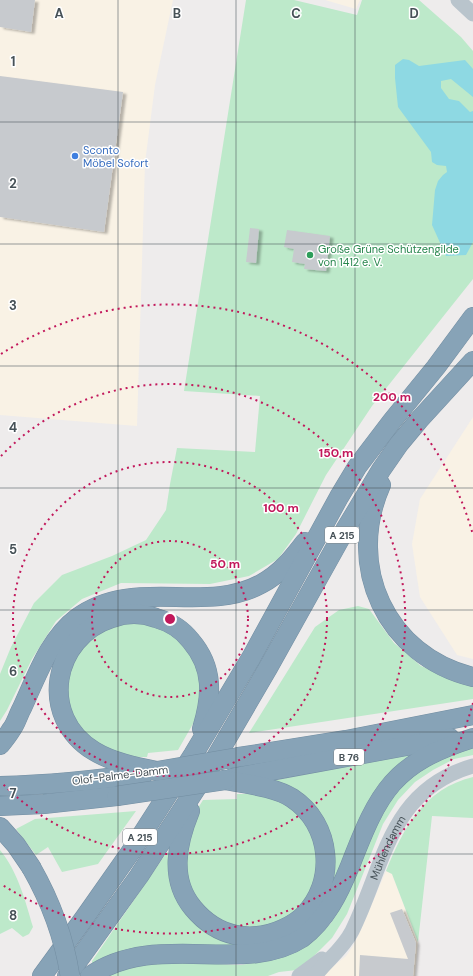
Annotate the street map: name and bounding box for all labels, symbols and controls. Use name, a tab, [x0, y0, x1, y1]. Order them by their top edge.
text: A	[54, 5, 64, 22]
text: B	[173, 5, 181, 22]
text: C	[291, 5, 301, 22]
text: D	[409, 5, 419, 22]
text: 1	[11, 53, 15, 70]
place label: Sconto Möbel Sofort	[83, 143, 149, 170]
marker: Sconto Möbel Sofort	[70, 151, 80, 161]
text: 2	[9, 175, 17, 192]
place label: Große Grüne Schützengilde von 1412 e. V.	[318, 242, 459, 269]
marker: Große Grüne Schützengilde von 1412 e. V.	[305, 250, 315, 260]
text: 3	[9, 297, 17, 314]
text: 200 m	[373, 389, 411, 405]
text: 4	[9, 419, 17, 436]
text: 150 m	[319, 445, 353, 461]
text: 100 m	[263, 500, 299, 516]
road number: A 215	[325, 527, 359, 543]
text: 5	[9, 541, 17, 558]
text: 50 m	[210, 556, 240, 572]
centre of rings	[163, 612, 177, 626]
text: 6	[9, 663, 17, 680]
road number: B 76	[334, 749, 364, 765]
street label: Olof-Palme-Damm	[71, 762, 169, 788]
text: 7	[10, 785, 17, 802]
street label: Mühlendamm	[367, 813, 409, 882]
road number: A 215	[123, 829, 157, 845]
text: 8	[9, 907, 17, 924]

